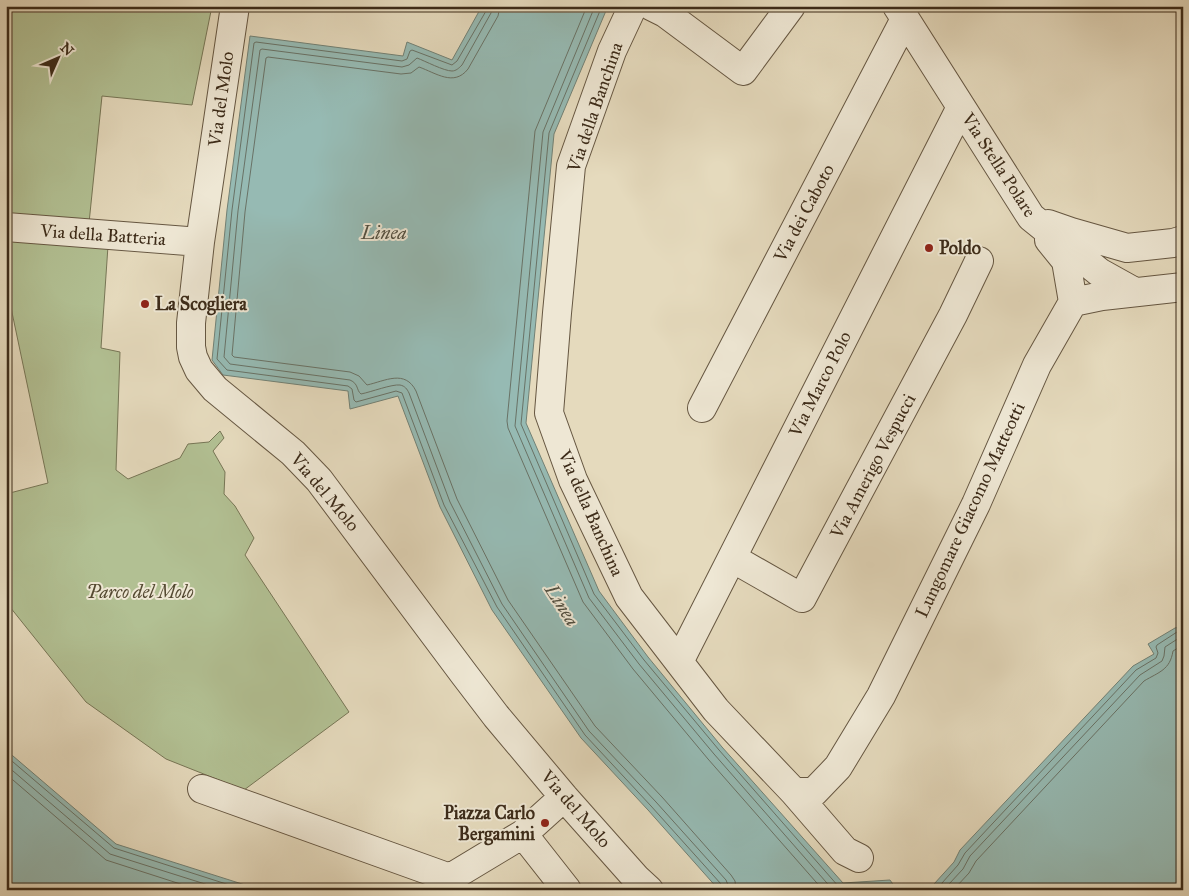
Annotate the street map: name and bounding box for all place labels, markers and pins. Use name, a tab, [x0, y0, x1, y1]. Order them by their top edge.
place label: Poldo	[939, 237, 981, 259]
marker: Poldo	[923, 242, 935, 254]
place label: La Scogliera	[155, 293, 247, 316]
marker: La Scogliera	[139, 298, 151, 310]
place label: Piazza Carlo Bergamini	[443, 802, 536, 846]
marker: Piazza Carlo Bergamini	[539, 817, 551, 829]

